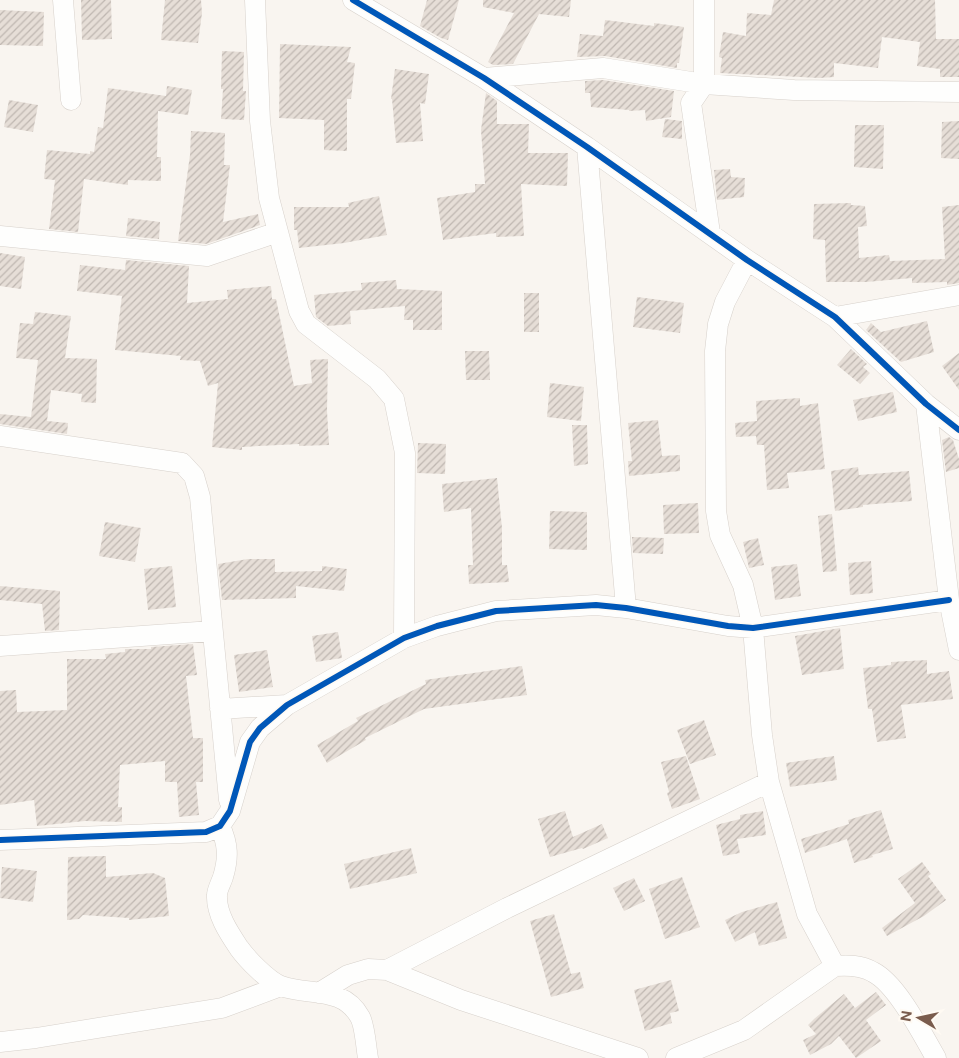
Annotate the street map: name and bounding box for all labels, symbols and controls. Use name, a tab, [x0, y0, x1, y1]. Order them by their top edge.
north arrow	[894, 993, 944, 1043]
text: N	[897, 1009, 915, 1023]

